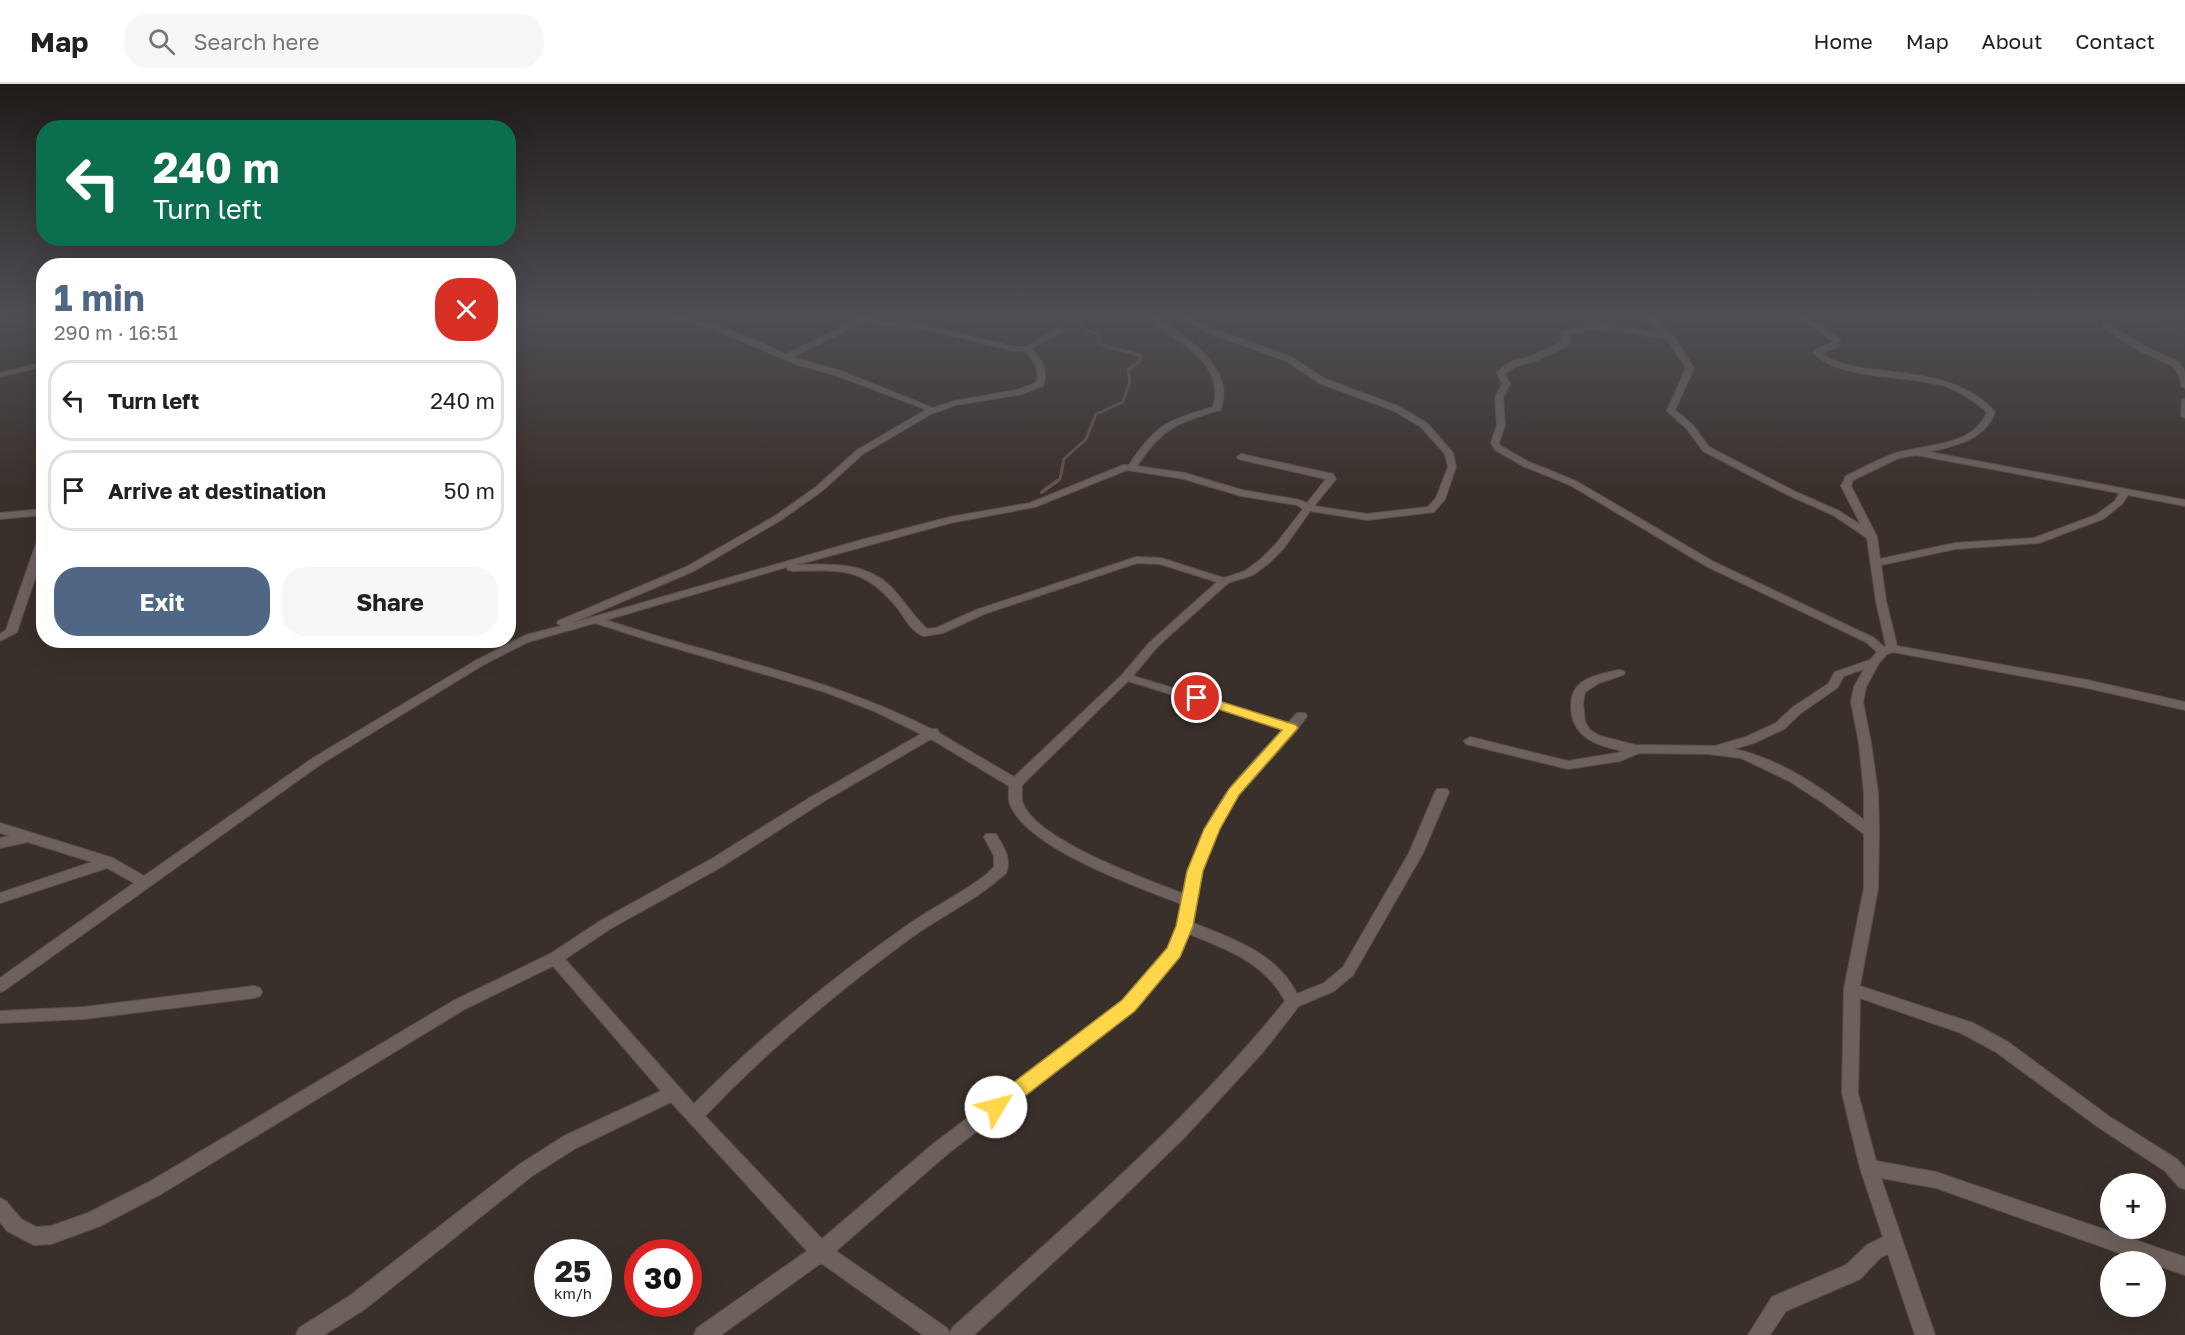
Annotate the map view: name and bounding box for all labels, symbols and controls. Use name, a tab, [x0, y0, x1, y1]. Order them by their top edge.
search box	[124, 14, 544, 68]
text: Map	[30, 25, 88, 58]
icon: search	[145, 25, 178, 58]
text: Search here	[193, 28, 319, 55]
text: Home	[1813, 28, 1873, 54]
text: Map	[1906, 28, 1949, 54]
text: About	[1982, 28, 2042, 54]
text: Contact	[2075, 28, 2155, 54]
text: 240 m	[153, 142, 279, 192]
icon: left	[54, 144, 132, 222]
text: Turn left	[153, 193, 262, 225]
text: 1 min	[54, 276, 145, 319]
button: close	[435, 278, 498, 341]
text: 290 m · 16:51	[54, 320, 178, 344]
icon: left	[57, 384, 90, 417]
text: Turn left	[108, 387, 199, 414]
text: 240 m	[430, 387, 495, 414]
icon: arrive	[57, 474, 90, 507]
text: Arrive at destination	[108, 477, 326, 504]
text: 50 m	[444, 477, 495, 504]
button: Exit	[54, 567, 270, 636]
button: Share	[282, 567, 498, 636]
pin	[1171, 672, 1222, 723]
icon: arrive	[1180, 681, 1213, 714]
position arrow	[964, 1075, 1028, 1139]
map controls	[2100, 1173, 2166, 1317]
button: +	[2100, 1173, 2166, 1239]
speed limit sign: 30	[624, 1239, 702, 1317]
button: −	[2100, 1251, 2166, 1317]
text: 25	[555, 1253, 591, 1289]
text: km/h	[554, 1284, 592, 1302]

